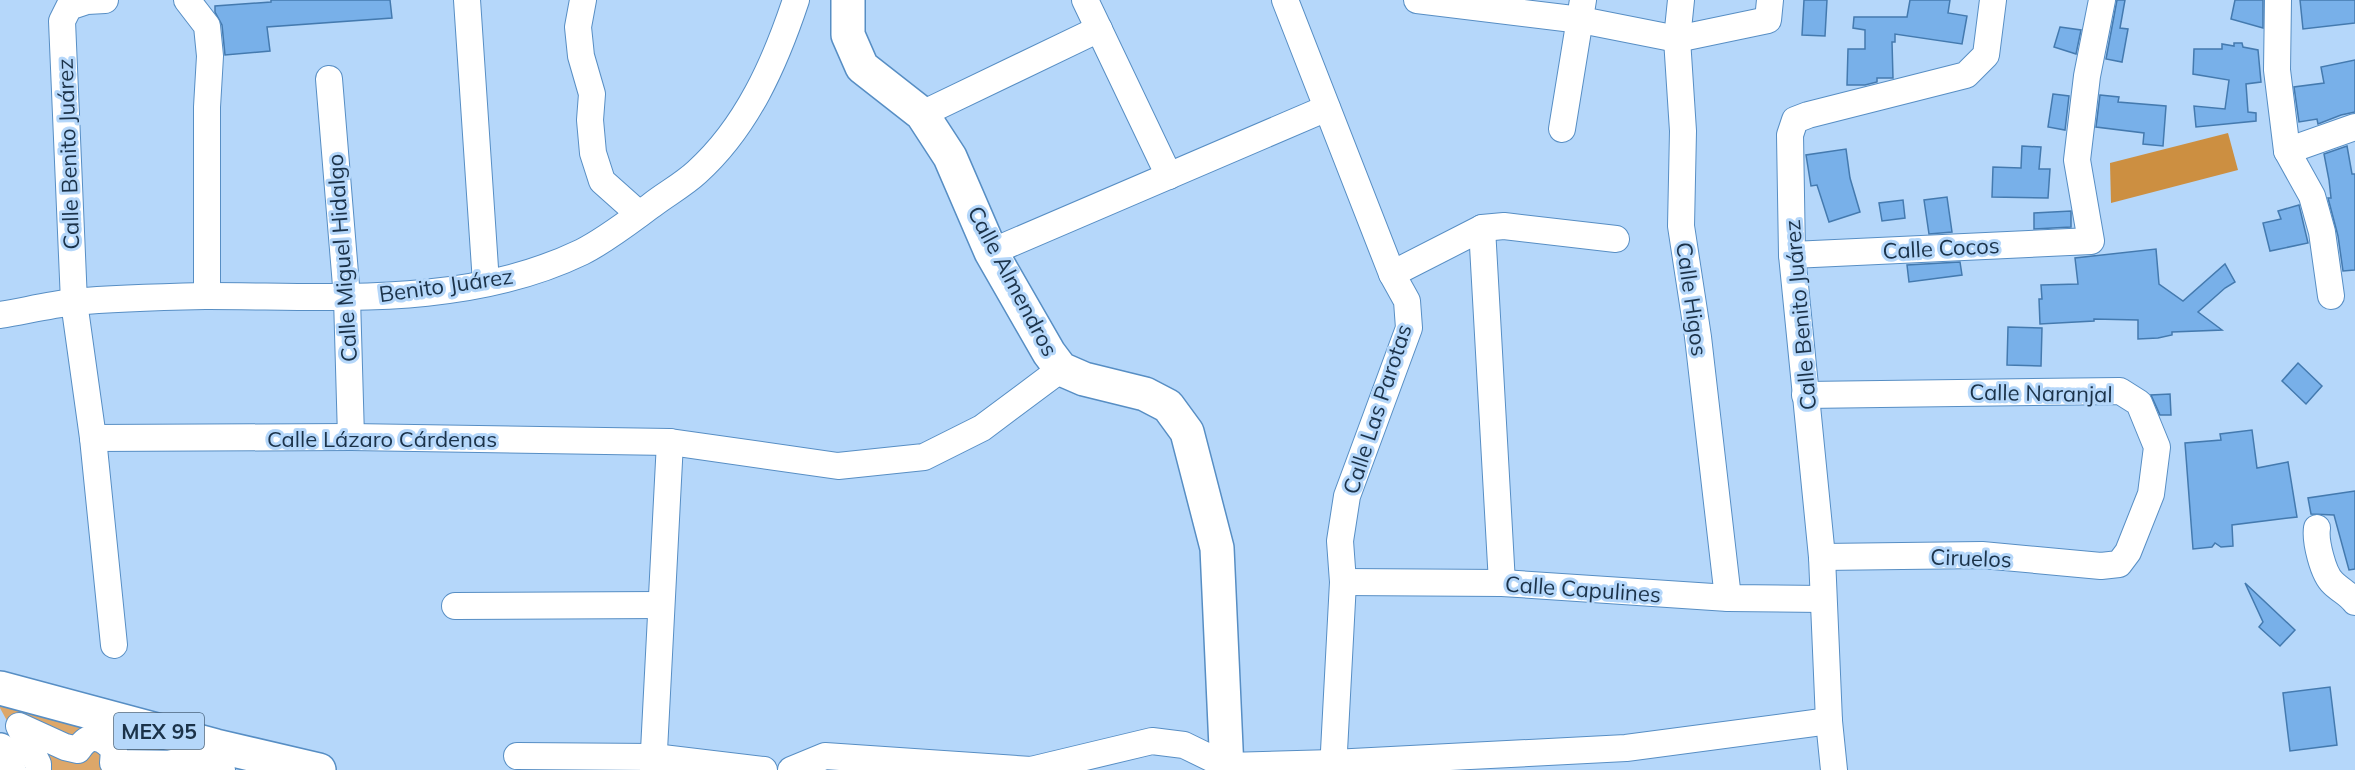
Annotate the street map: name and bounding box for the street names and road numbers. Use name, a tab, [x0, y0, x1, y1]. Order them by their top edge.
street label: Calle Benito Juárez	[51, 58, 85, 250]
street label: Calle Miguel Hidalgo	[321, 153, 363, 363]
street label: Calle Almendros	[962, 201, 1064, 361]
street label: Calle Benito Juárez	[1778, 218, 1822, 412]
street label: Calle Cocos	[1882, 231, 2000, 265]
street label: Calle Higos	[1670, 240, 1714, 358]
street label: Benito Juárez	[377, 262, 515, 308]
street label: Calle Las Parotas	[1336, 320, 1418, 498]
street label: Calle Naranjal	[1969, 378, 2113, 408]
street label: Calle Lázaro Cárdenas	[267, 425, 497, 453]
street label: Ciruelos	[1930, 543, 2012, 573]
street label: Calle Capulines	[1504, 570, 1662, 608]
road number: MEX 95	[114, 713, 204, 749]

